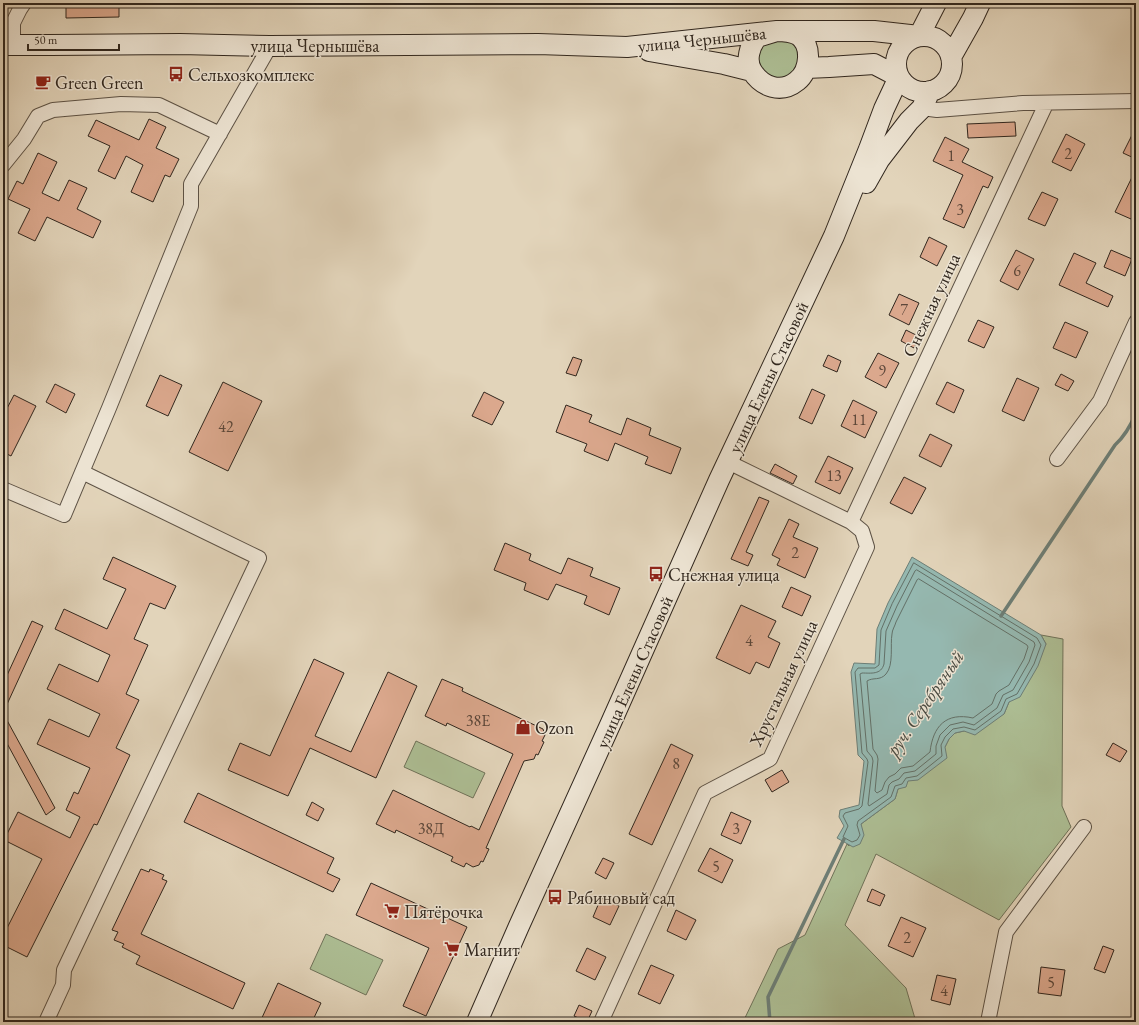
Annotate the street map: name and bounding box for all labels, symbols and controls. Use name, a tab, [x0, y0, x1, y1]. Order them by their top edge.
street label: улица Чернышёва	[637, 21, 768, 57]
scale bar	[28, 26, 119, 52]
text: 50 m	[34, 32, 58, 48]
street label: улица Чернышёва	[251, 34, 380, 57]
place label: Сельхозкомплекс	[188, 63, 315, 86]
bus stop icon: Сельхозкомплекс	[167, 65, 185, 83]
place label: Green Green	[55, 71, 144, 94]
cafe icon: Green Green	[34, 73, 52, 91]
house number: 2	[1064, 143, 1072, 164]
house number: 1	[947, 145, 955, 166]
house number: 3	[956, 199, 964, 220]
street label: Снежная улица	[897, 249, 965, 361]
house number: 6	[1013, 260, 1021, 281]
street label: улица Елены Стасовой	[723, 297, 813, 456]
house number: 7	[900, 299, 908, 320]
house number: 9	[878, 360, 886, 381]
house number: 11	[851, 409, 867, 430]
house number: 42	[218, 416, 234, 437]
house number: 13	[826, 465, 842, 486]
house number: 2	[791, 542, 799, 563]
place label: Снежная улица	[668, 563, 781, 586]
bus stop icon: Снежная улица	[647, 565, 665, 583]
street label: улица Елены Стасовой	[590, 592, 678, 752]
street label: Хрустальная улица	[743, 615, 823, 751]
house number: 4	[745, 630, 753, 651]
water label: руч. Серебряный	[879, 645, 970, 763]
house number: 38Е	[466, 710, 490, 731]
place label: Ozon	[535, 716, 574, 739]
shop icon: Ozon	[514, 718, 532, 736]
house number: 8	[672, 753, 680, 774]
house number: 38Д	[418, 818, 444, 839]
house number: 3	[732, 818, 740, 839]
house number: 5	[712, 856, 720, 877]
place label: Рябиновый сад	[567, 886, 675, 909]
bus stop icon: Рябиновый сад	[546, 888, 564, 906]
place label: Пятёрочка	[404, 900, 484, 923]
supermarket icon: Пятёрочка	[383, 902, 401, 920]
house number: 2	[903, 927, 911, 948]
place label: Магнит	[464, 938, 520, 961]
supermarket icon: Магнит	[443, 940, 461, 958]
house number: 5	[1047, 972, 1055, 993]
house number: 4	[940, 980, 948, 1001]

